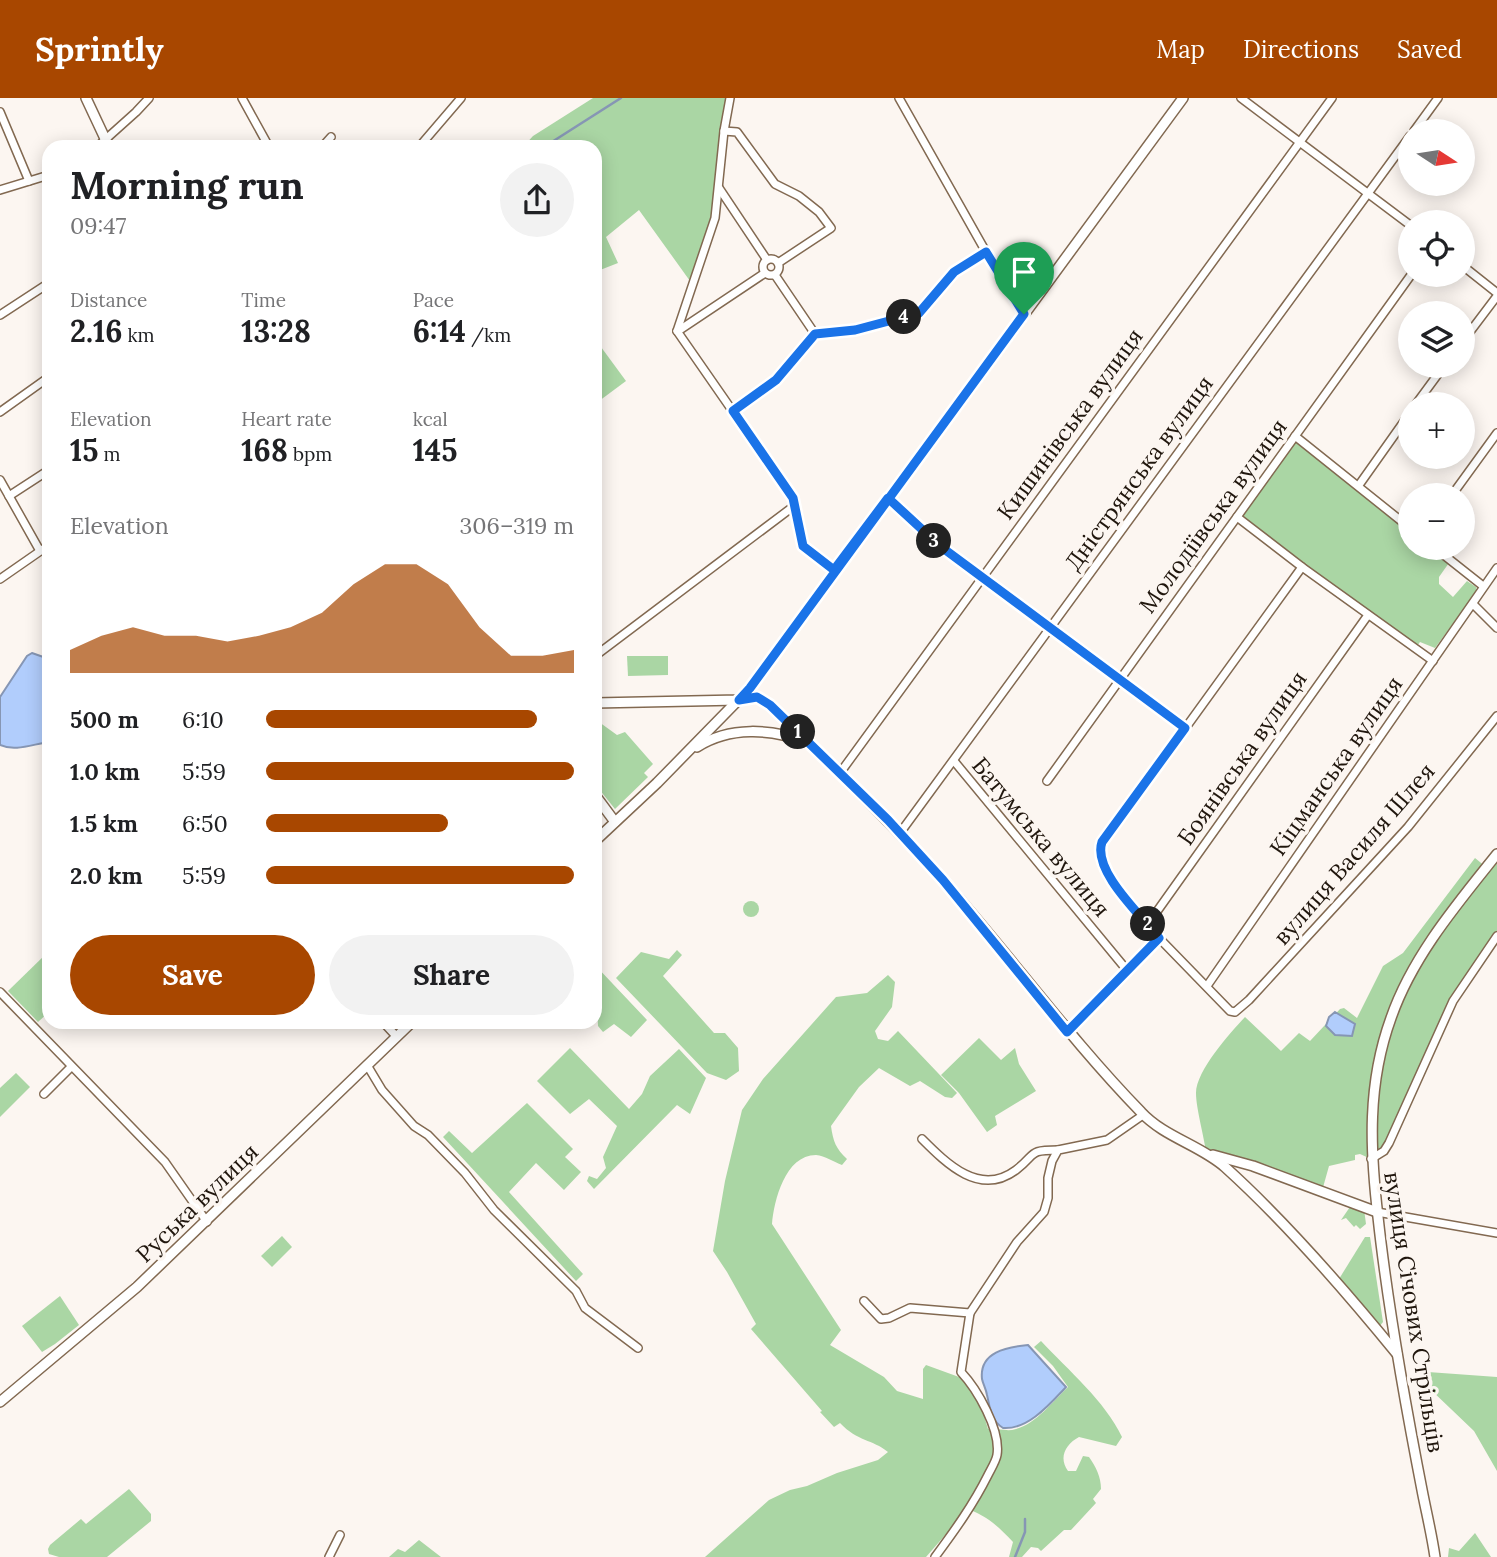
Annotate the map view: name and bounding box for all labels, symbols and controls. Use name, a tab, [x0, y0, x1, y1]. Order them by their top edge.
text: Sprintly	[35, 28, 164, 70]
text: Map	[1156, 34, 1205, 65]
text: Directions	[1243, 34, 1359, 65]
text: Saved	[1397, 34, 1462, 65]
north arrow	[1398, 119, 1475, 196]
map controls	[1398, 119, 1475, 560]
text: Morning run	[70, 161, 304, 209]
button: share	[500, 163, 574, 237]
button: locate	[1398, 210, 1475, 287]
text: 09:47	[70, 211, 126, 240]
pin	[994, 242, 1054, 314]
icon: arrive	[1005, 253, 1043, 291]
text: Distance	[70, 288, 147, 312]
text: Time	[241, 288, 286, 312]
text: Pace	[413, 288, 454, 312]
pin: 4	[886, 300, 922, 334]
button: layers	[1398, 301, 1475, 378]
text: 4	[898, 304, 909, 328]
text: 2.16	[70, 312, 122, 350]
text: 13:28	[241, 312, 311, 350]
text: 6:14	[413, 312, 466, 350]
street label: Кишинівська вулиця	[990, 322, 1149, 525]
text: km	[122, 323, 155, 347]
text: /km	[466, 323, 511, 347]
street label: Дністрянська вулиця	[1058, 370, 1219, 576]
button: +	[1398, 392, 1475, 469]
text: Elevation	[70, 407, 152, 431]
text: Heart rate	[241, 407, 332, 431]
text: kcal	[413, 407, 448, 431]
street label: Молодіївська вулиця	[1132, 413, 1293, 619]
text: 15	[70, 431, 98, 469]
text: 168	[241, 431, 288, 469]
text: 145	[413, 431, 457, 469]
text: m	[98, 442, 120, 466]
text: bpm	[288, 442, 332, 466]
button: −	[1398, 483, 1475, 560]
text: Elevation	[70, 511, 169, 540]
text: 306–319 m	[460, 511, 574, 540]
pin: 3	[916, 524, 951, 558]
text: 3	[928, 528, 939, 552]
street label: Боянівська вулиця	[1171, 665, 1313, 850]
street label: Кіцманська вулиця	[1263, 670, 1408, 861]
text: 500 m	[70, 705, 139, 734]
text: 6:10	[182, 705, 224, 734]
pin: 1	[780, 714, 816, 750]
text: 1	[794, 719, 801, 743]
street label: Батумська вулиця	[966, 751, 1117, 922]
text: 1.0 km	[70, 757, 140, 786]
text: 5:59	[182, 757, 226, 786]
street label: вулиця Василя Шлея	[1267, 757, 1441, 951]
text: 1.5 km	[70, 809, 138, 838]
text: 6:50	[182, 809, 228, 838]
text: 2.0 km	[70, 861, 143, 890]
text: 5:59	[182, 861, 226, 890]
pin: 2	[1130, 906, 1166, 942]
text: 2	[1142, 911, 1153, 935]
button: Save	[70, 935, 315, 1015]
button: Share	[329, 935, 574, 1015]
street label: Руська вулиця	[129, 1137, 264, 1268]
street label: вулиця Січових Стрільців	[1378, 1170, 1451, 1454]

